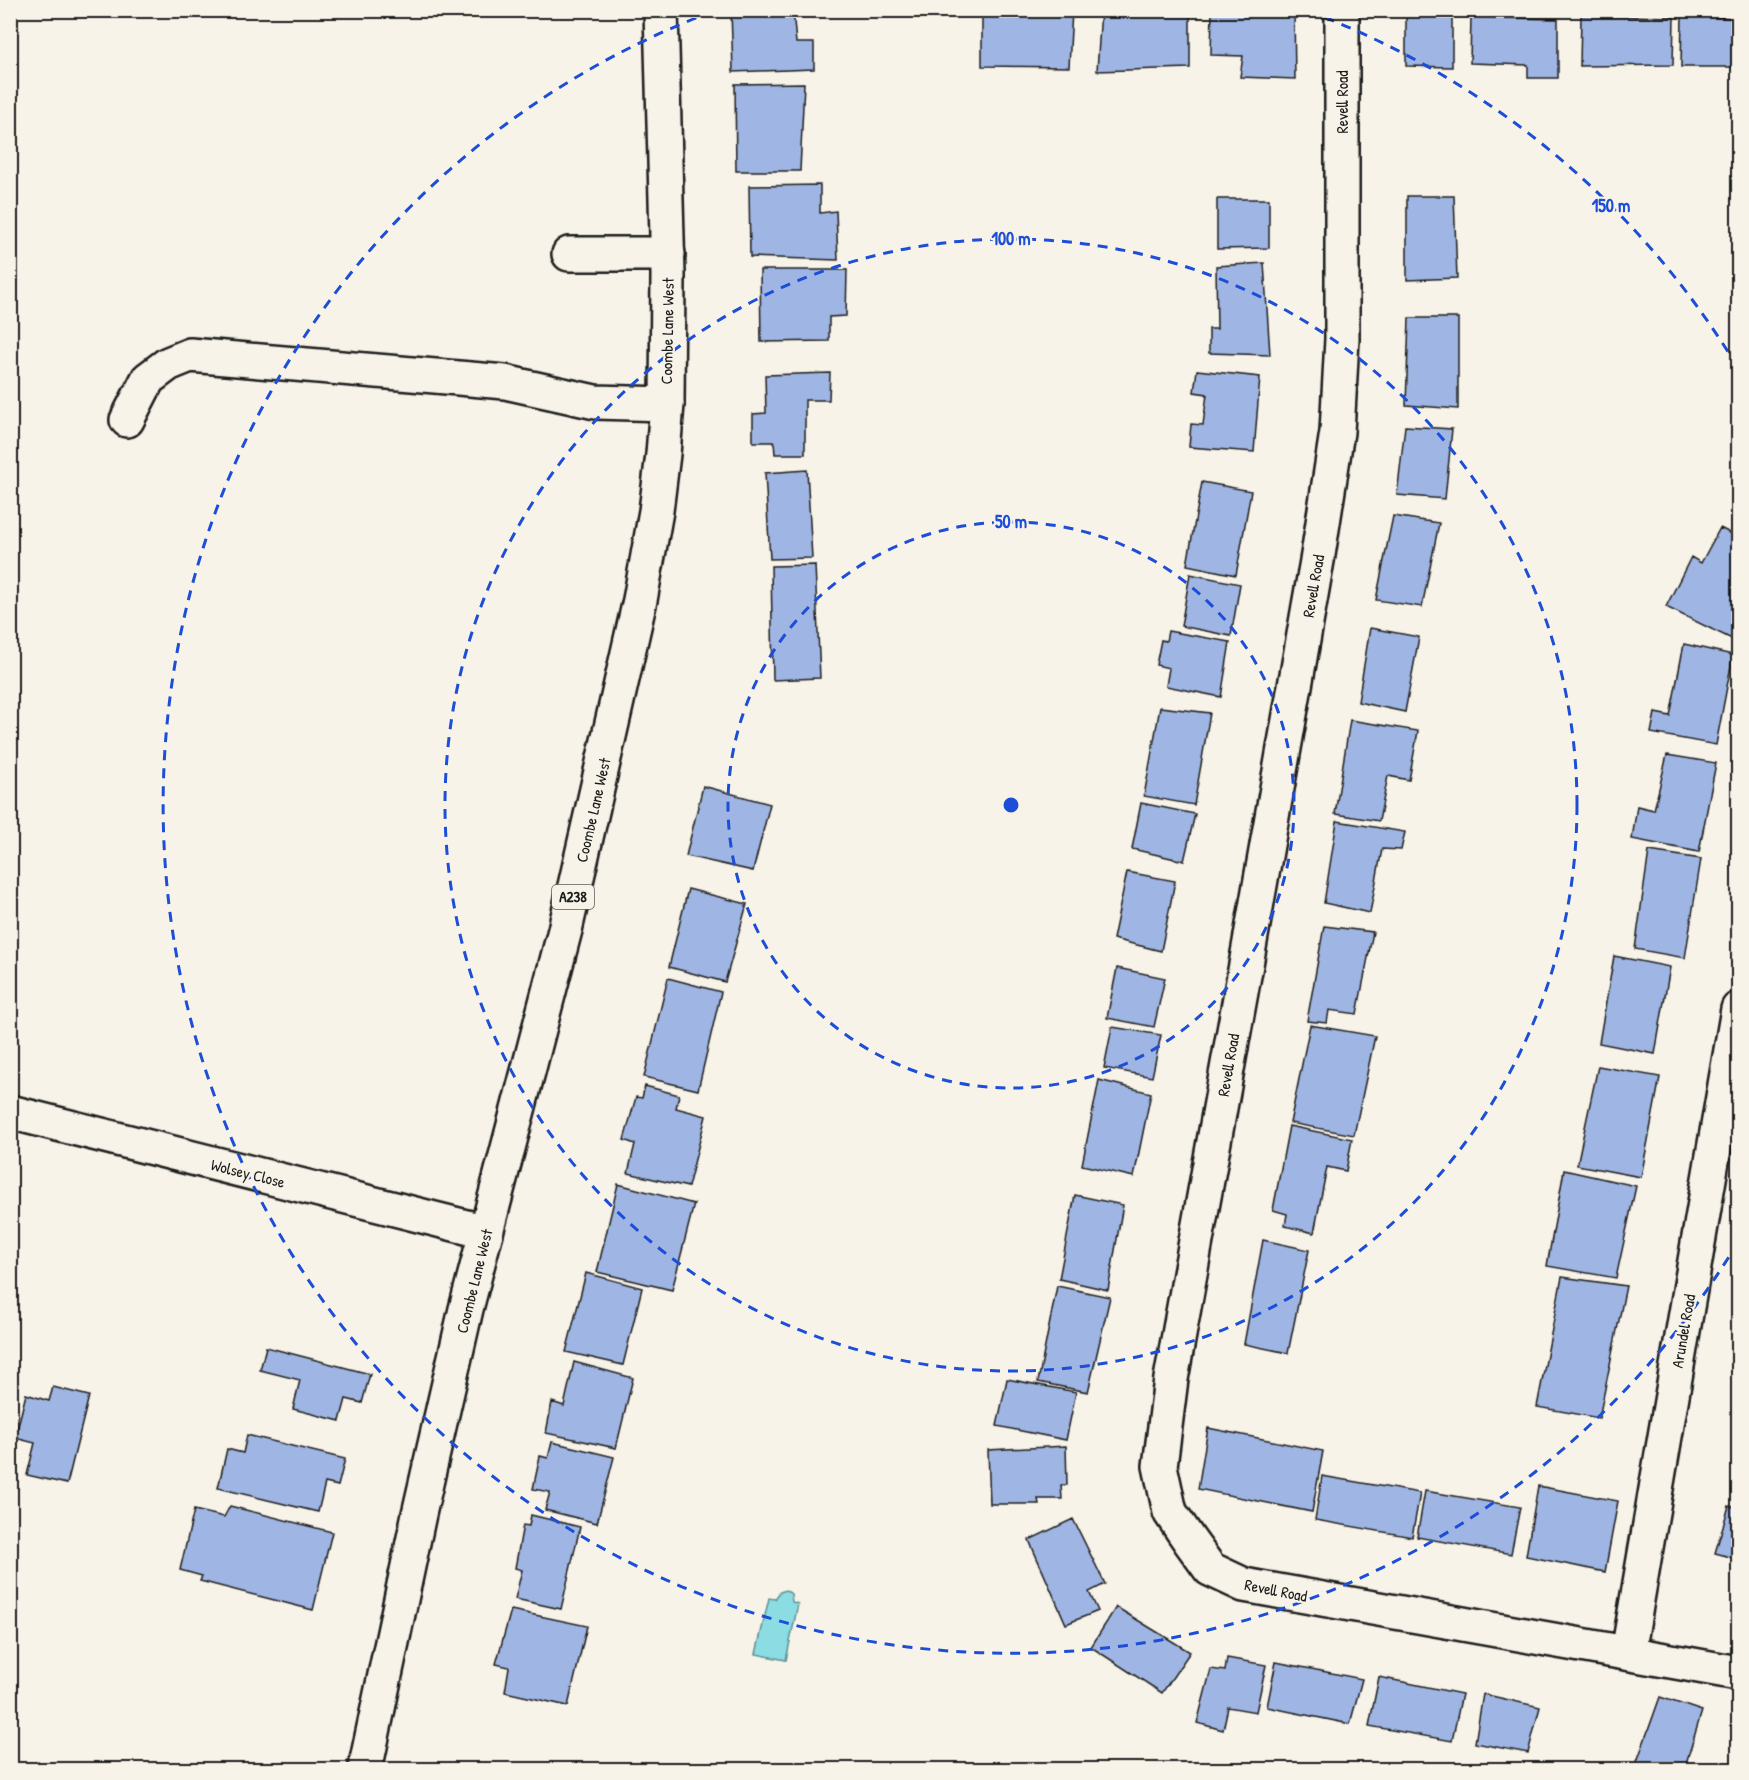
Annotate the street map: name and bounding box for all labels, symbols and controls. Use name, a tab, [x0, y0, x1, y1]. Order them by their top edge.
street label: Revell Road	[1331, 70, 1353, 134]
text: 150 m	[1592, 193, 1630, 218]
text: 100 m	[991, 226, 1031, 251]
street label: Coombe Lane West	[655, 277, 679, 384]
text: 50 m	[995, 509, 1027, 534]
street label: Revell Road	[1297, 553, 1329, 619]
street label: Coombe Lane West	[570, 755, 616, 864]
centre of rings	[1001, 795, 1021, 815]
road number: A238	[552, 885, 594, 909]
street label: Revell Road	[1212, 1032, 1244, 1098]
street label: Wolsey Close	[209, 1153, 288, 1193]
street label: Coombe Lane West	[450, 1226, 498, 1335]
street label: Arundel Road	[1666, 1292, 1700, 1370]
street label: Revell Road	[1243, 1573, 1309, 1607]

